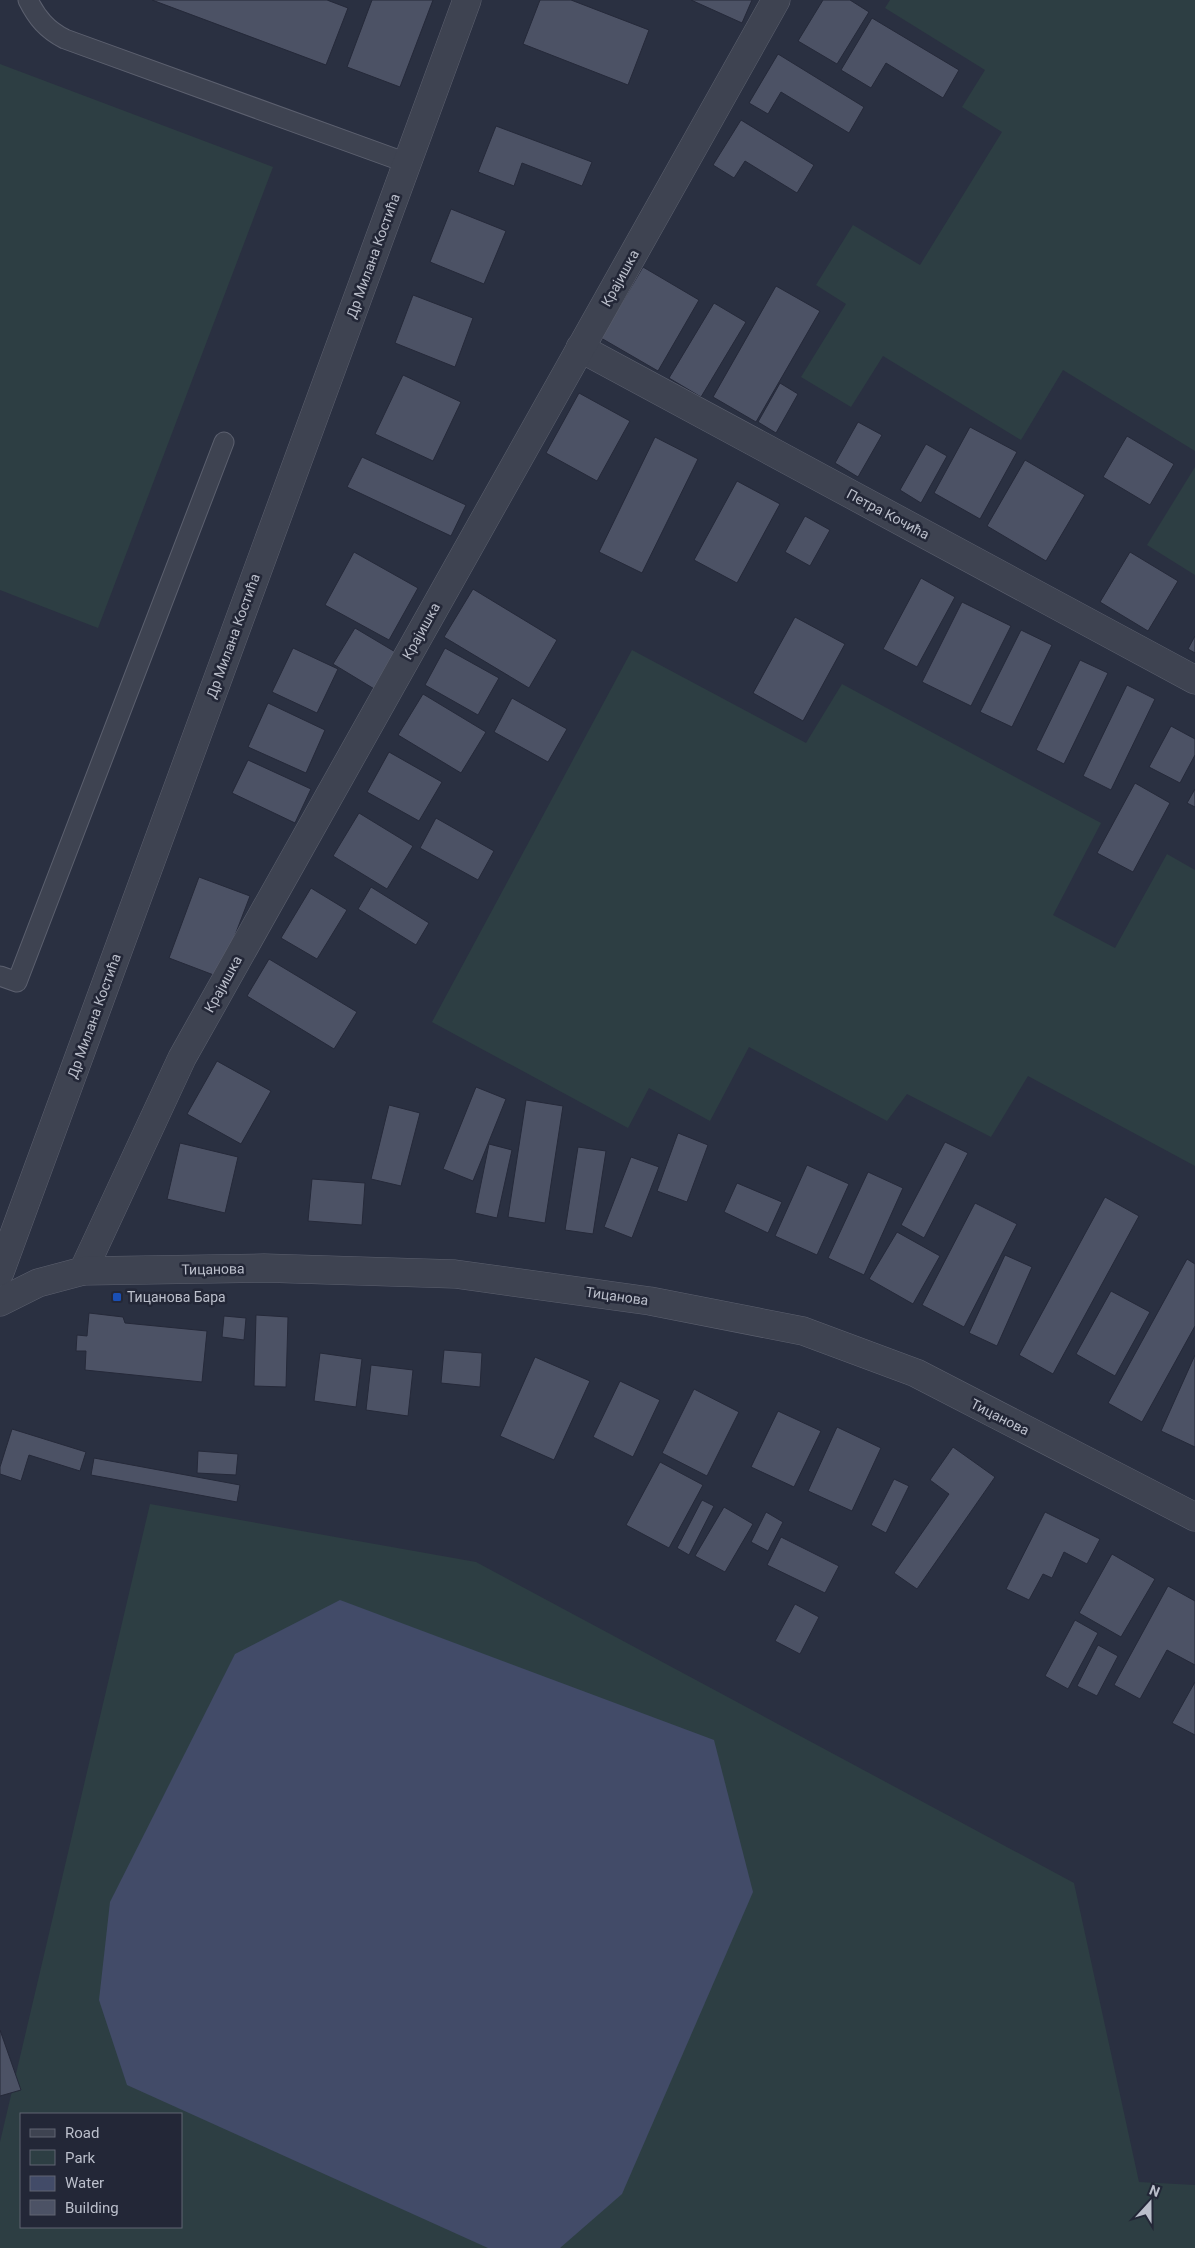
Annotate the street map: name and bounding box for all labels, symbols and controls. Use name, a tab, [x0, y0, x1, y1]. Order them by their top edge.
street label: Др Милана Костића	[343, 191, 403, 321]
street label: Крајишка	[598, 247, 642, 309]
street label: Петра Кочића	[844, 486, 932, 542]
street label: Др Милана Костића	[203, 571, 263, 701]
street label: Крајишка	[399, 600, 443, 662]
street label: Др Милана Костића	[64, 951, 124, 1081]
street label: Крајишка	[201, 953, 245, 1015]
street label: Тицанова	[181, 1260, 245, 1278]
street label: Тицанова	[585, 1284, 649, 1308]
place label: Тицанова Бара	[127, 1289, 226, 1305]
marker: Тицанова Бара	[111, 1291, 123, 1303]
street label: Тицанова	[968, 1396, 1032, 1438]
legend	[20, 2113, 182, 2228]
text: Road	[65, 2124, 99, 2142]
text: Park	[65, 2149, 96, 2167]
text: Water	[65, 2174, 104, 2192]
north arrow	[1125, 2178, 1175, 2228]
text: N	[1147, 2182, 1162, 2200]
text: Building	[65, 2199, 119, 2217]

